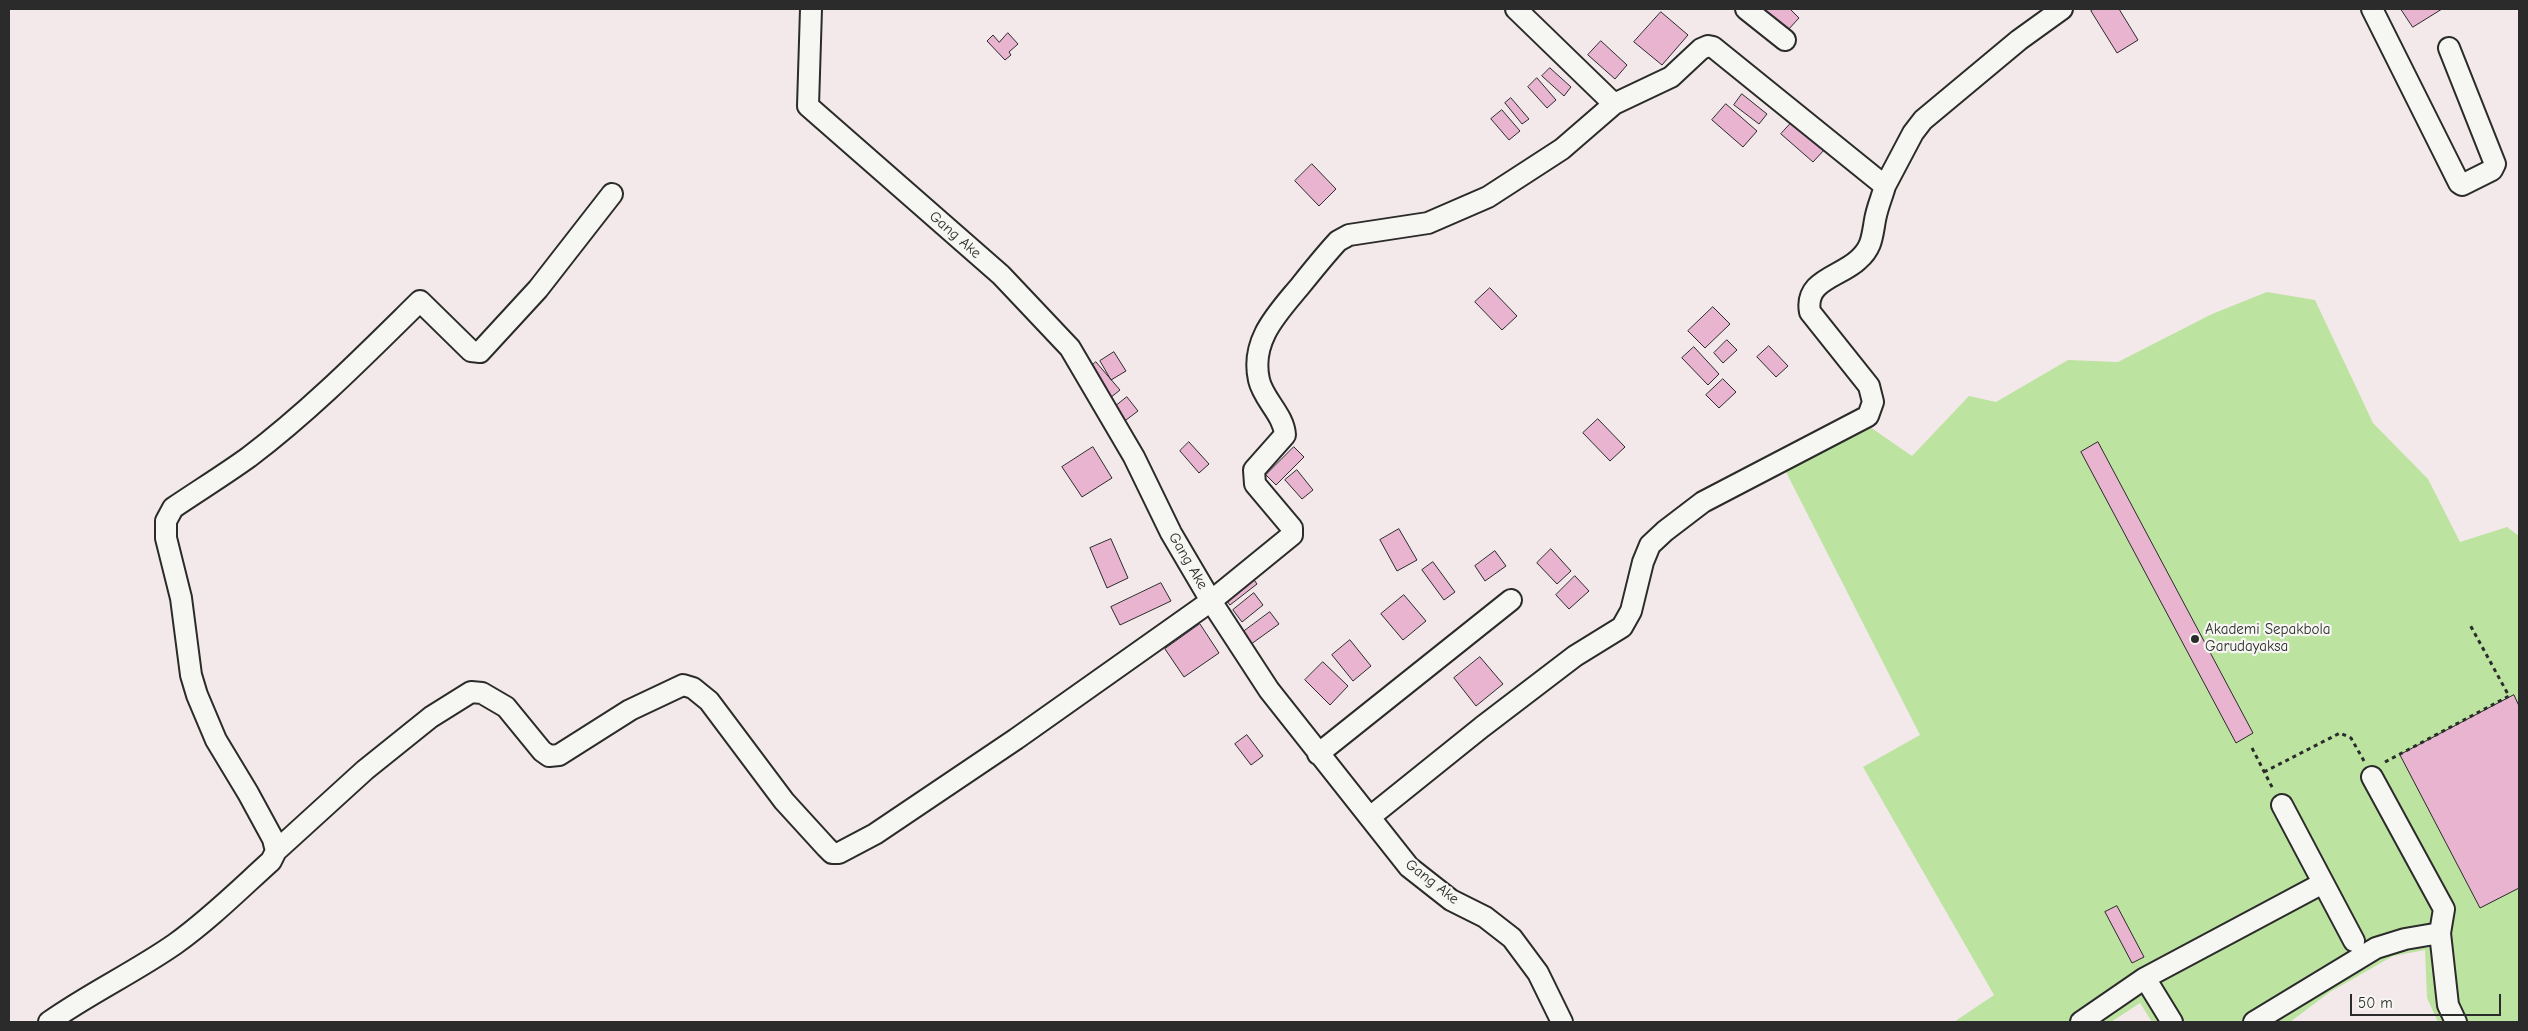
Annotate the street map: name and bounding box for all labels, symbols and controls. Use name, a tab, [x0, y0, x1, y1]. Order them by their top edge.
street label: Gang Ake	[925, 208, 985, 262]
street label: Gang Ake	[1164, 529, 1212, 593]
place label: Akademi Sepakbola Garudayaksa	[2205, 621, 2330, 656]
marker: Akademi Sepakbola Garudayaksa	[2189, 633, 2201, 645]
street label: Gang Ake	[1402, 856, 1462, 908]
scale bar	[2353, 984, 2504, 1016]
text: 50 m	[2358, 994, 2393, 1012]

